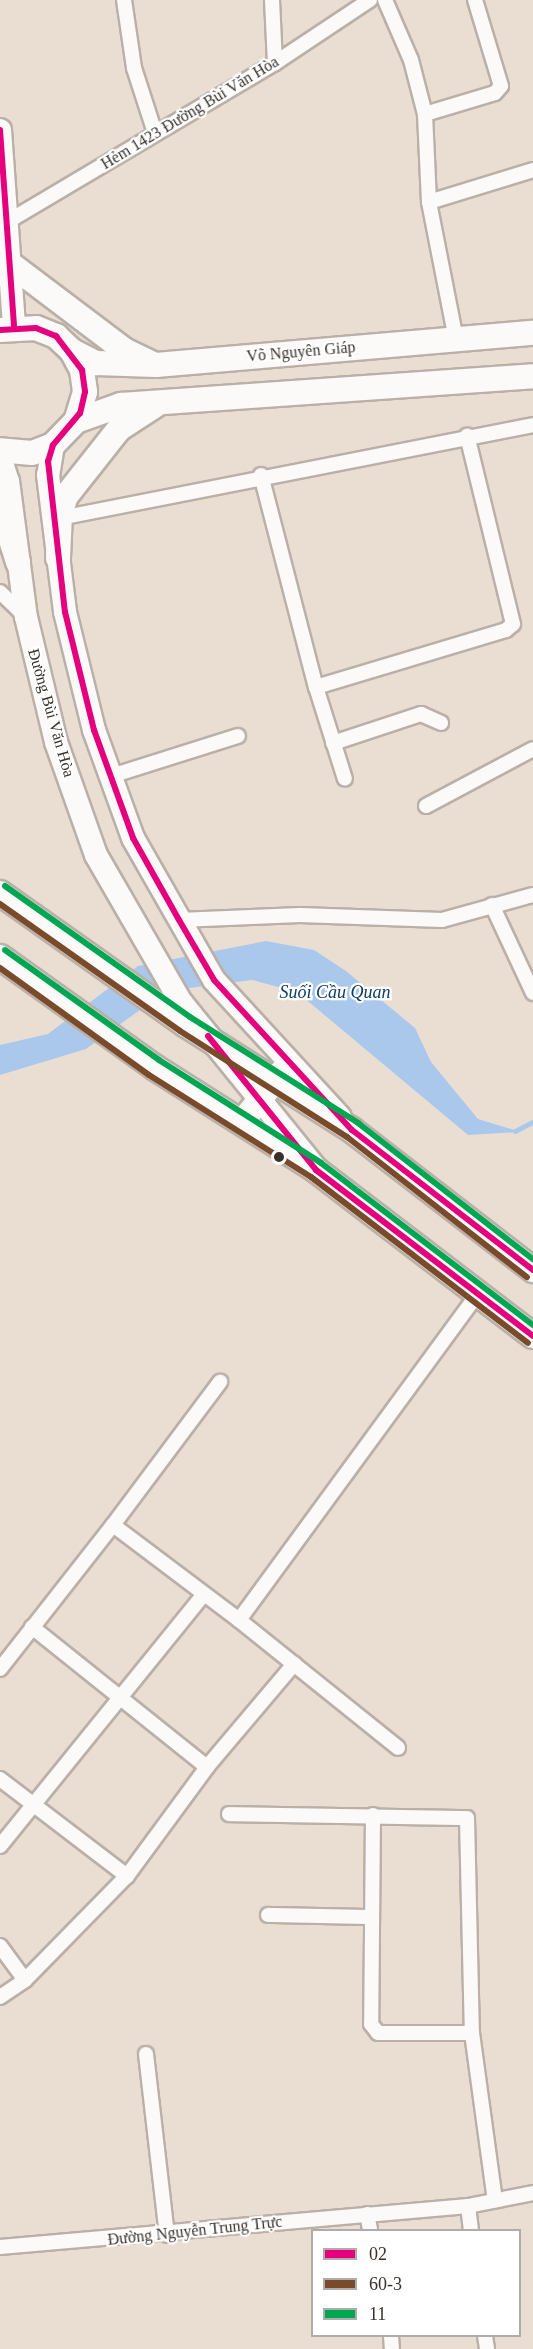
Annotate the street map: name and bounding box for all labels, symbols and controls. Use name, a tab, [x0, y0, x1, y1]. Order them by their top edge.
street label: Hẻm 1423 Đường Bùi Văn Hòa	[98, 52, 282, 174]
street label: Võ Nguyên Giáp	[246, 338, 356, 366]
street label: Đường Bùi Văn Hòa	[23, 646, 79, 780]
water label: Suối Cầu Quan	[279, 981, 391, 1003]
unlabelled marker	[273, 1151, 285, 1163]
street label: Đường Nguyễn Trung Trực	[106, 2212, 284, 2250]
legend	[311, 2229, 521, 2337]
text: 02	[369, 2244, 387, 2264]
text: 60-3	[369, 2274, 402, 2294]
text: 11	[369, 2304, 386, 2324]

